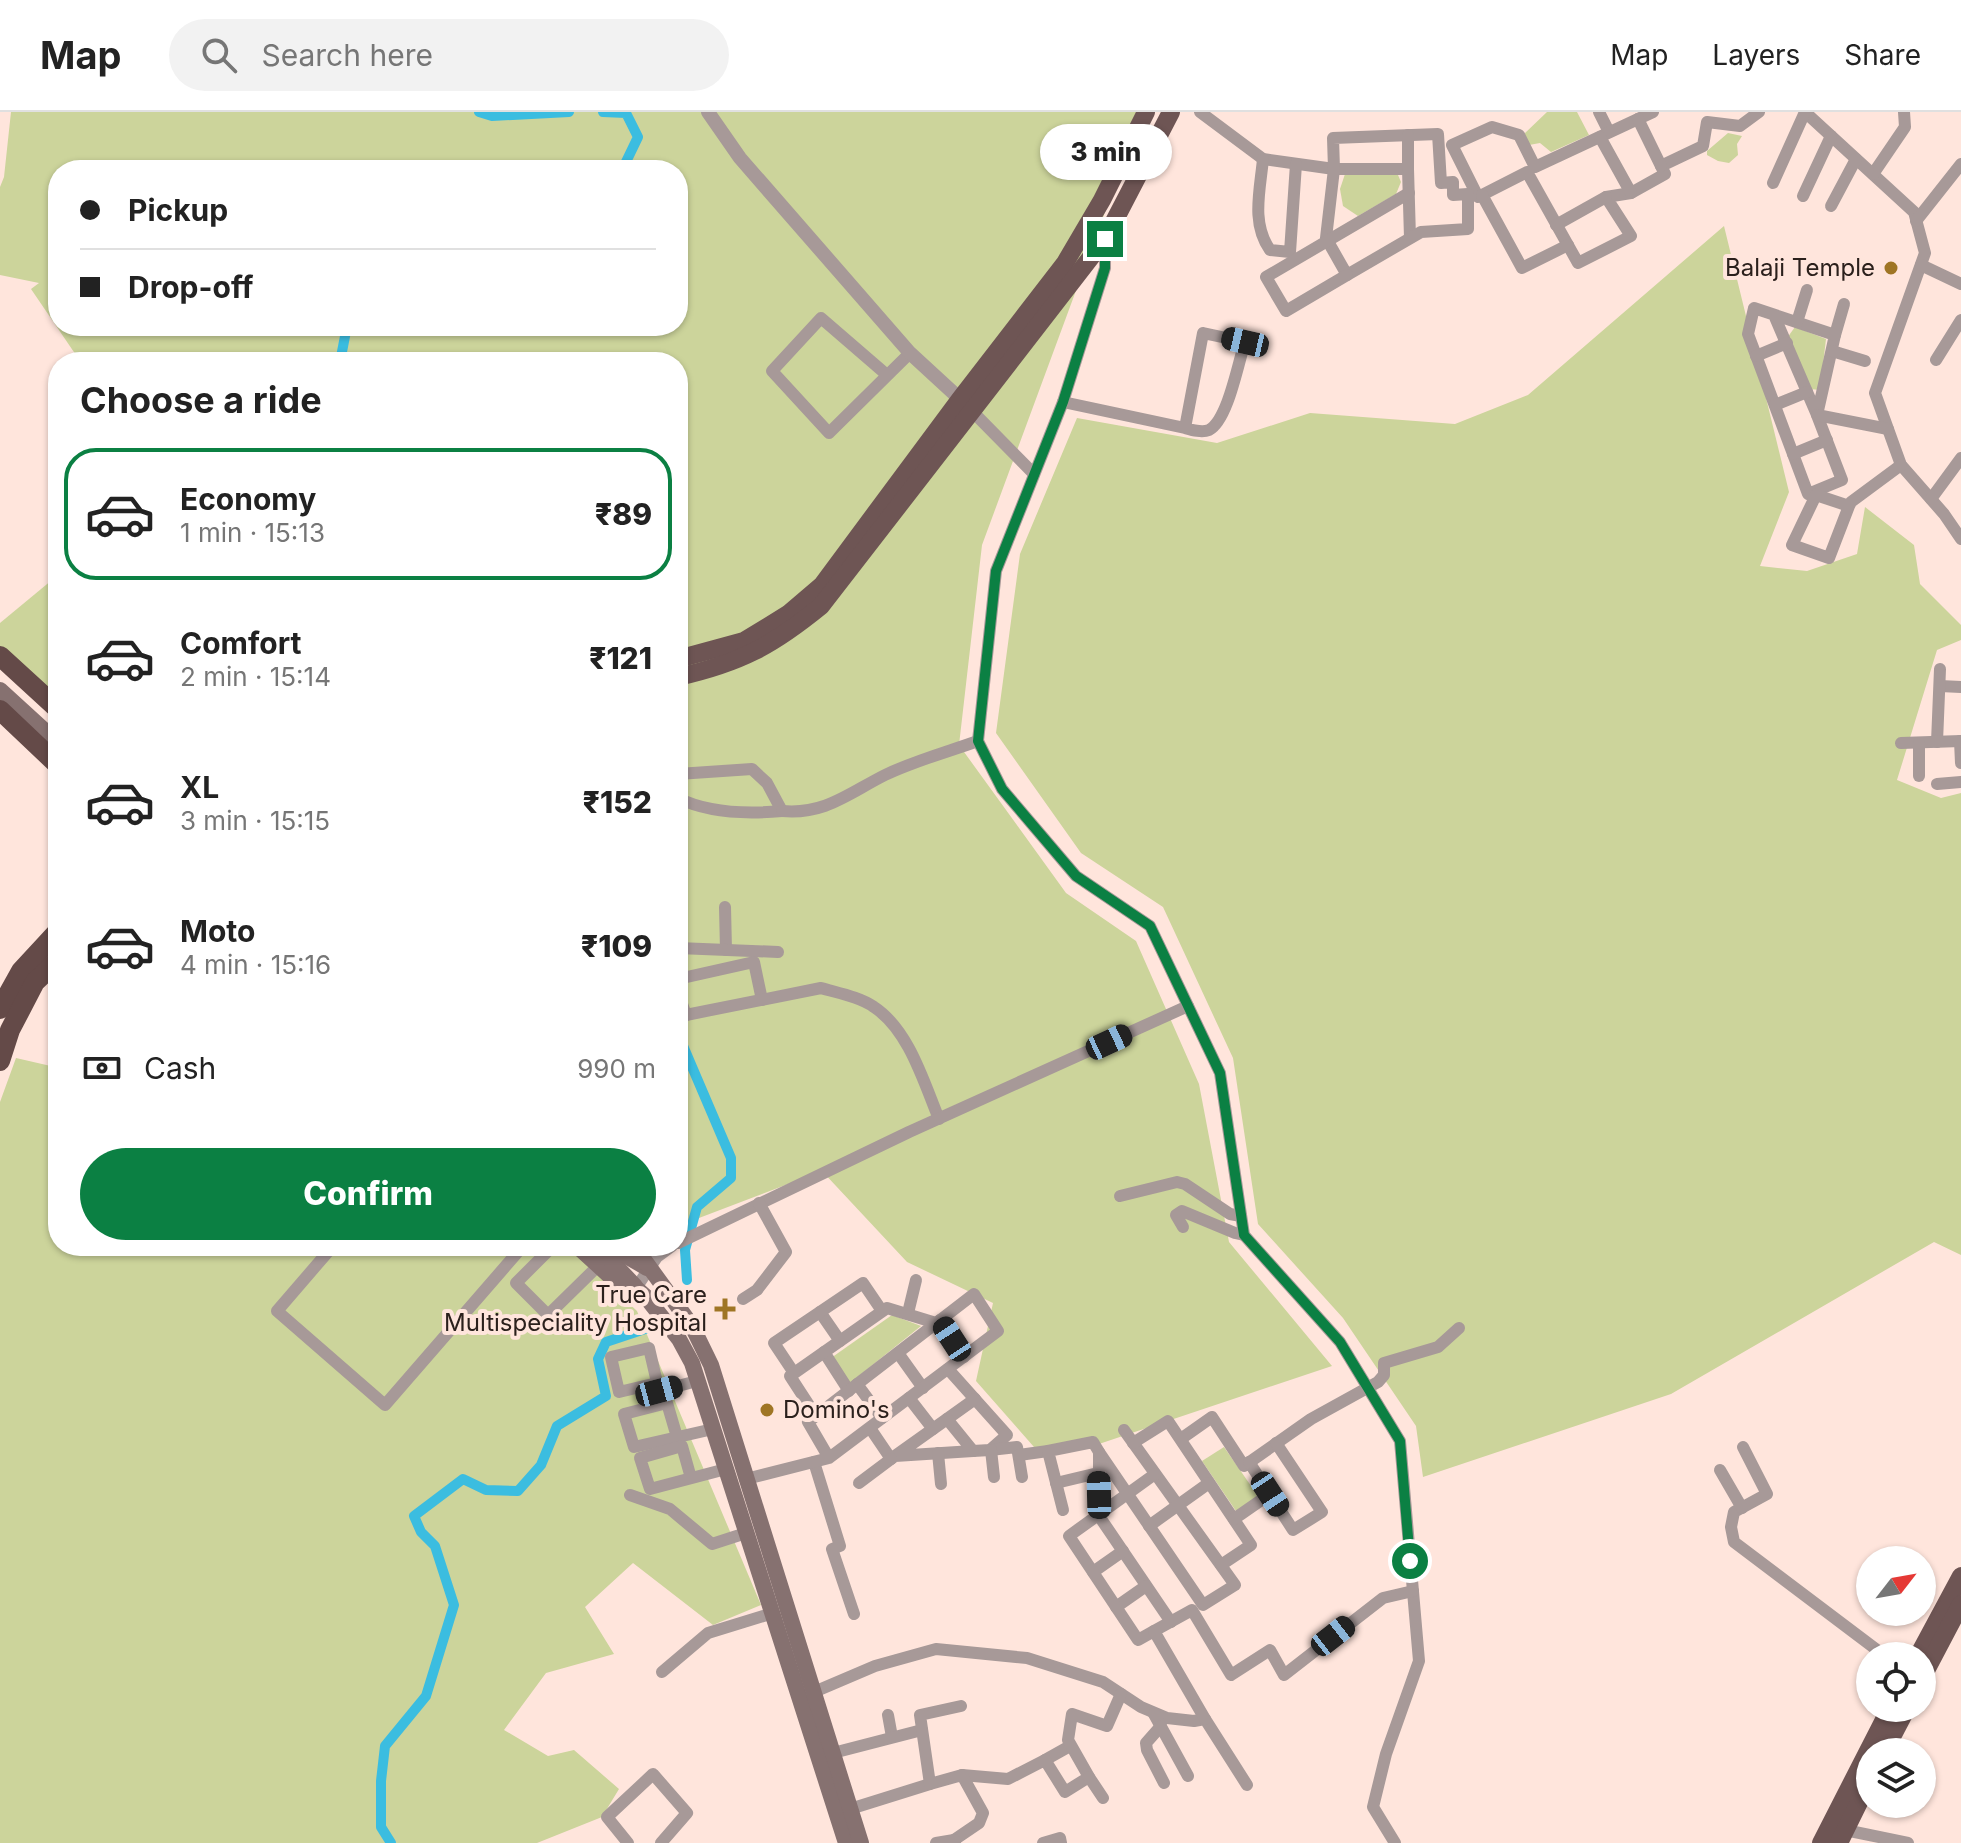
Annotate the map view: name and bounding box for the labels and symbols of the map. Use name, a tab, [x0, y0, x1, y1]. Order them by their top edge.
callout: 3 min	[1039, 123, 1171, 179]
route end	[1087, 221, 1123, 257]
place label: Balaji Temple	[1725, 253, 1875, 282]
marker: Balaji Temple	[1882, 259, 1900, 277]
car	[1219, 325, 1271, 359]
car	[1082, 1021, 1136, 1063]
place label: True Care Multispeciality Hospital	[444, 1280, 707, 1337]
marker: True Care Multispeciality Hospital	[714, 1298, 736, 1320]
car	[929, 1312, 975, 1366]
car	[633, 1373, 685, 1409]
place label: Domino's	[783, 1395, 890, 1424]
marker: Domino's	[758, 1401, 776, 1419]
car	[1247, 1467, 1293, 1521]
car	[1087, 1471, 1111, 1519]
route start	[1392, 1543, 1428, 1579]
north arrow	[1856, 1546, 1936, 1626]
car	[1307, 1612, 1359, 1660]

